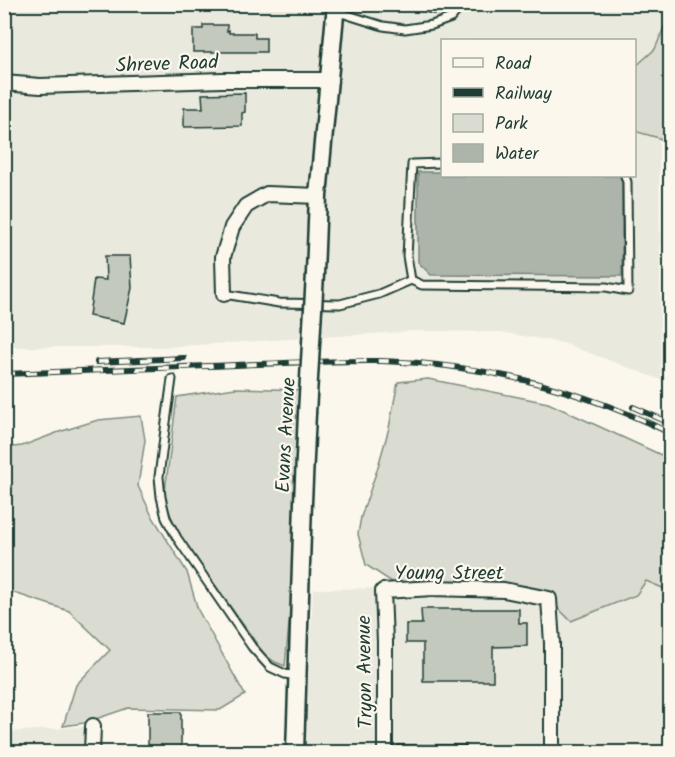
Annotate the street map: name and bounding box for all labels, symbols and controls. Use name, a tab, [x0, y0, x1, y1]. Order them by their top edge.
legend	[441, 39, 636, 177]
street label: Shreve Road	[115, 47, 220, 83]
text: Road	[495, 50, 532, 79]
text: Railway	[495, 80, 552, 109]
text: Park	[495, 110, 528, 139]
text: Water	[495, 140, 540, 169]
street label: Evans Avenue	[268, 377, 306, 494]
street label: Young Street	[394, 558, 504, 590]
street label: Tryon Avenue	[349, 615, 383, 729]

